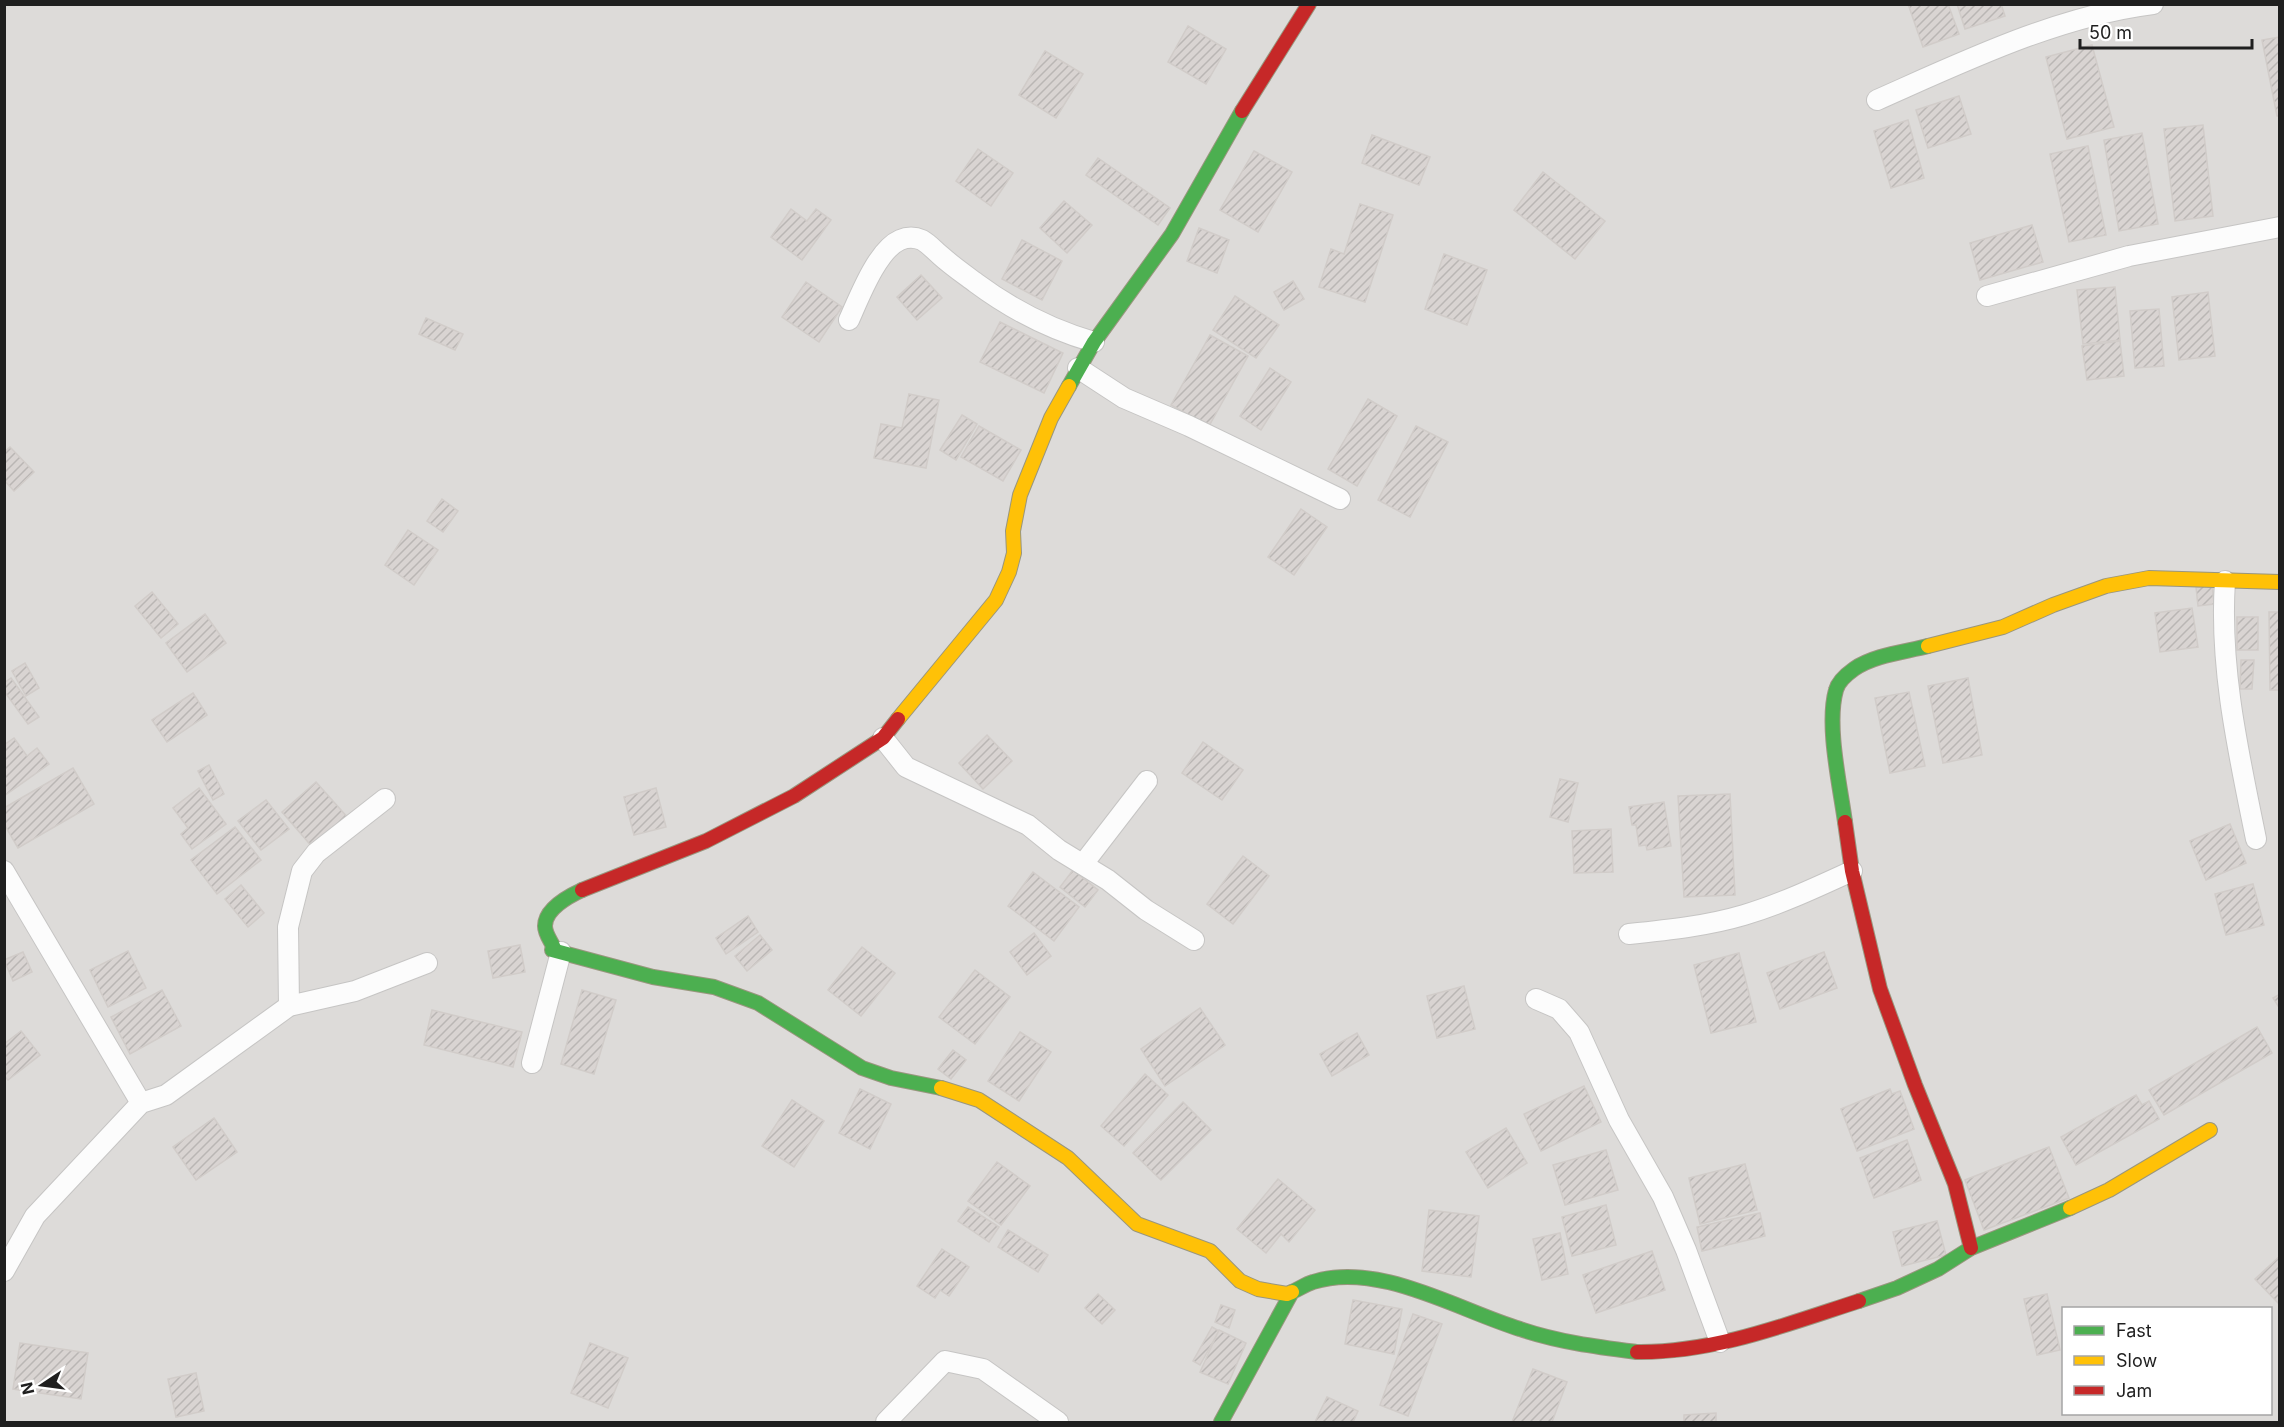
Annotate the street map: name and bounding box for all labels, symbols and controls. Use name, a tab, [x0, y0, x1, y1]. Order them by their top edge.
scale bar	[2080, 12, 2252, 50]
text: 50 m	[2089, 22, 2132, 43]
legend	[2062, 1307, 2272, 1415]
text: Fast	[2116, 1320, 2152, 1341]
text: Slow	[2116, 1350, 2157, 1371]
north arrow	[12, 1355, 72, 1415]
text: N	[16, 1380, 39, 1397]
text: Jam	[2116, 1380, 2152, 1401]

